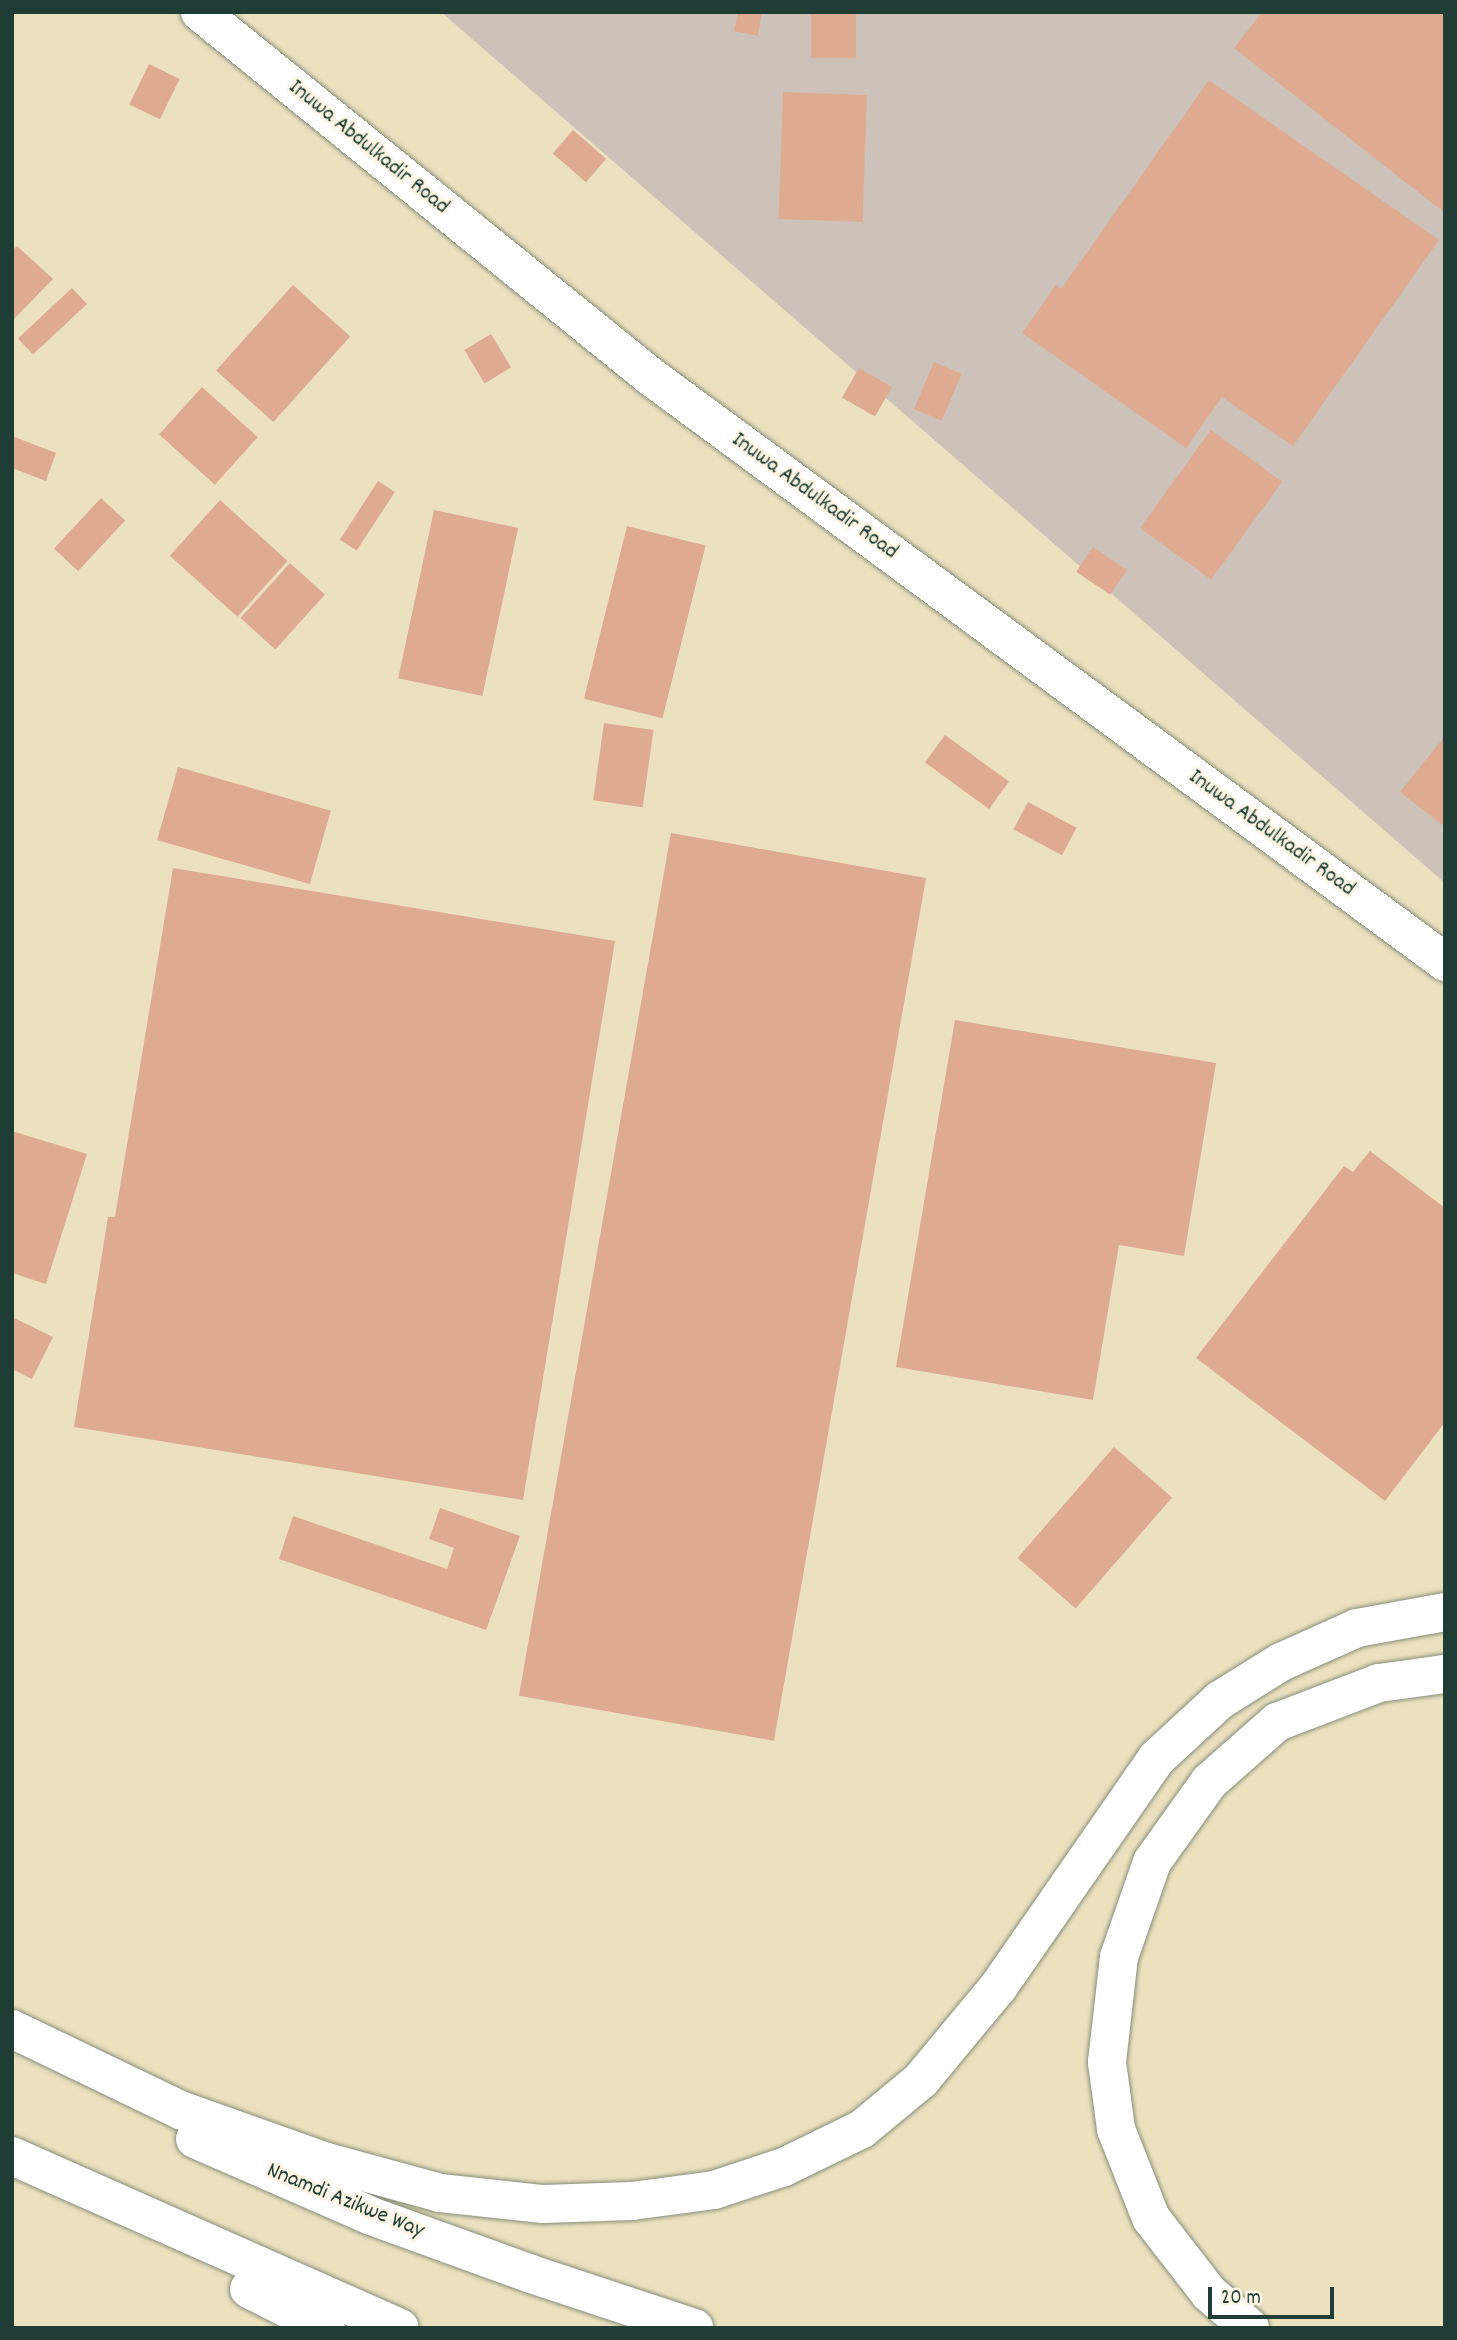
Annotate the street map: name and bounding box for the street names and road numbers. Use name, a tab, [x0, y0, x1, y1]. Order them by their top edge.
street label: Inuwa Abdulkadir Road	[282, 75, 454, 221]
street label: Inuwa Abdulkadir Road	[725, 427, 903, 567]
street label: Inuwa Abdulkadir Road	[1182, 764, 1360, 904]
street label: Nnamdi Azikwe Way	[262, 2158, 428, 2246]

